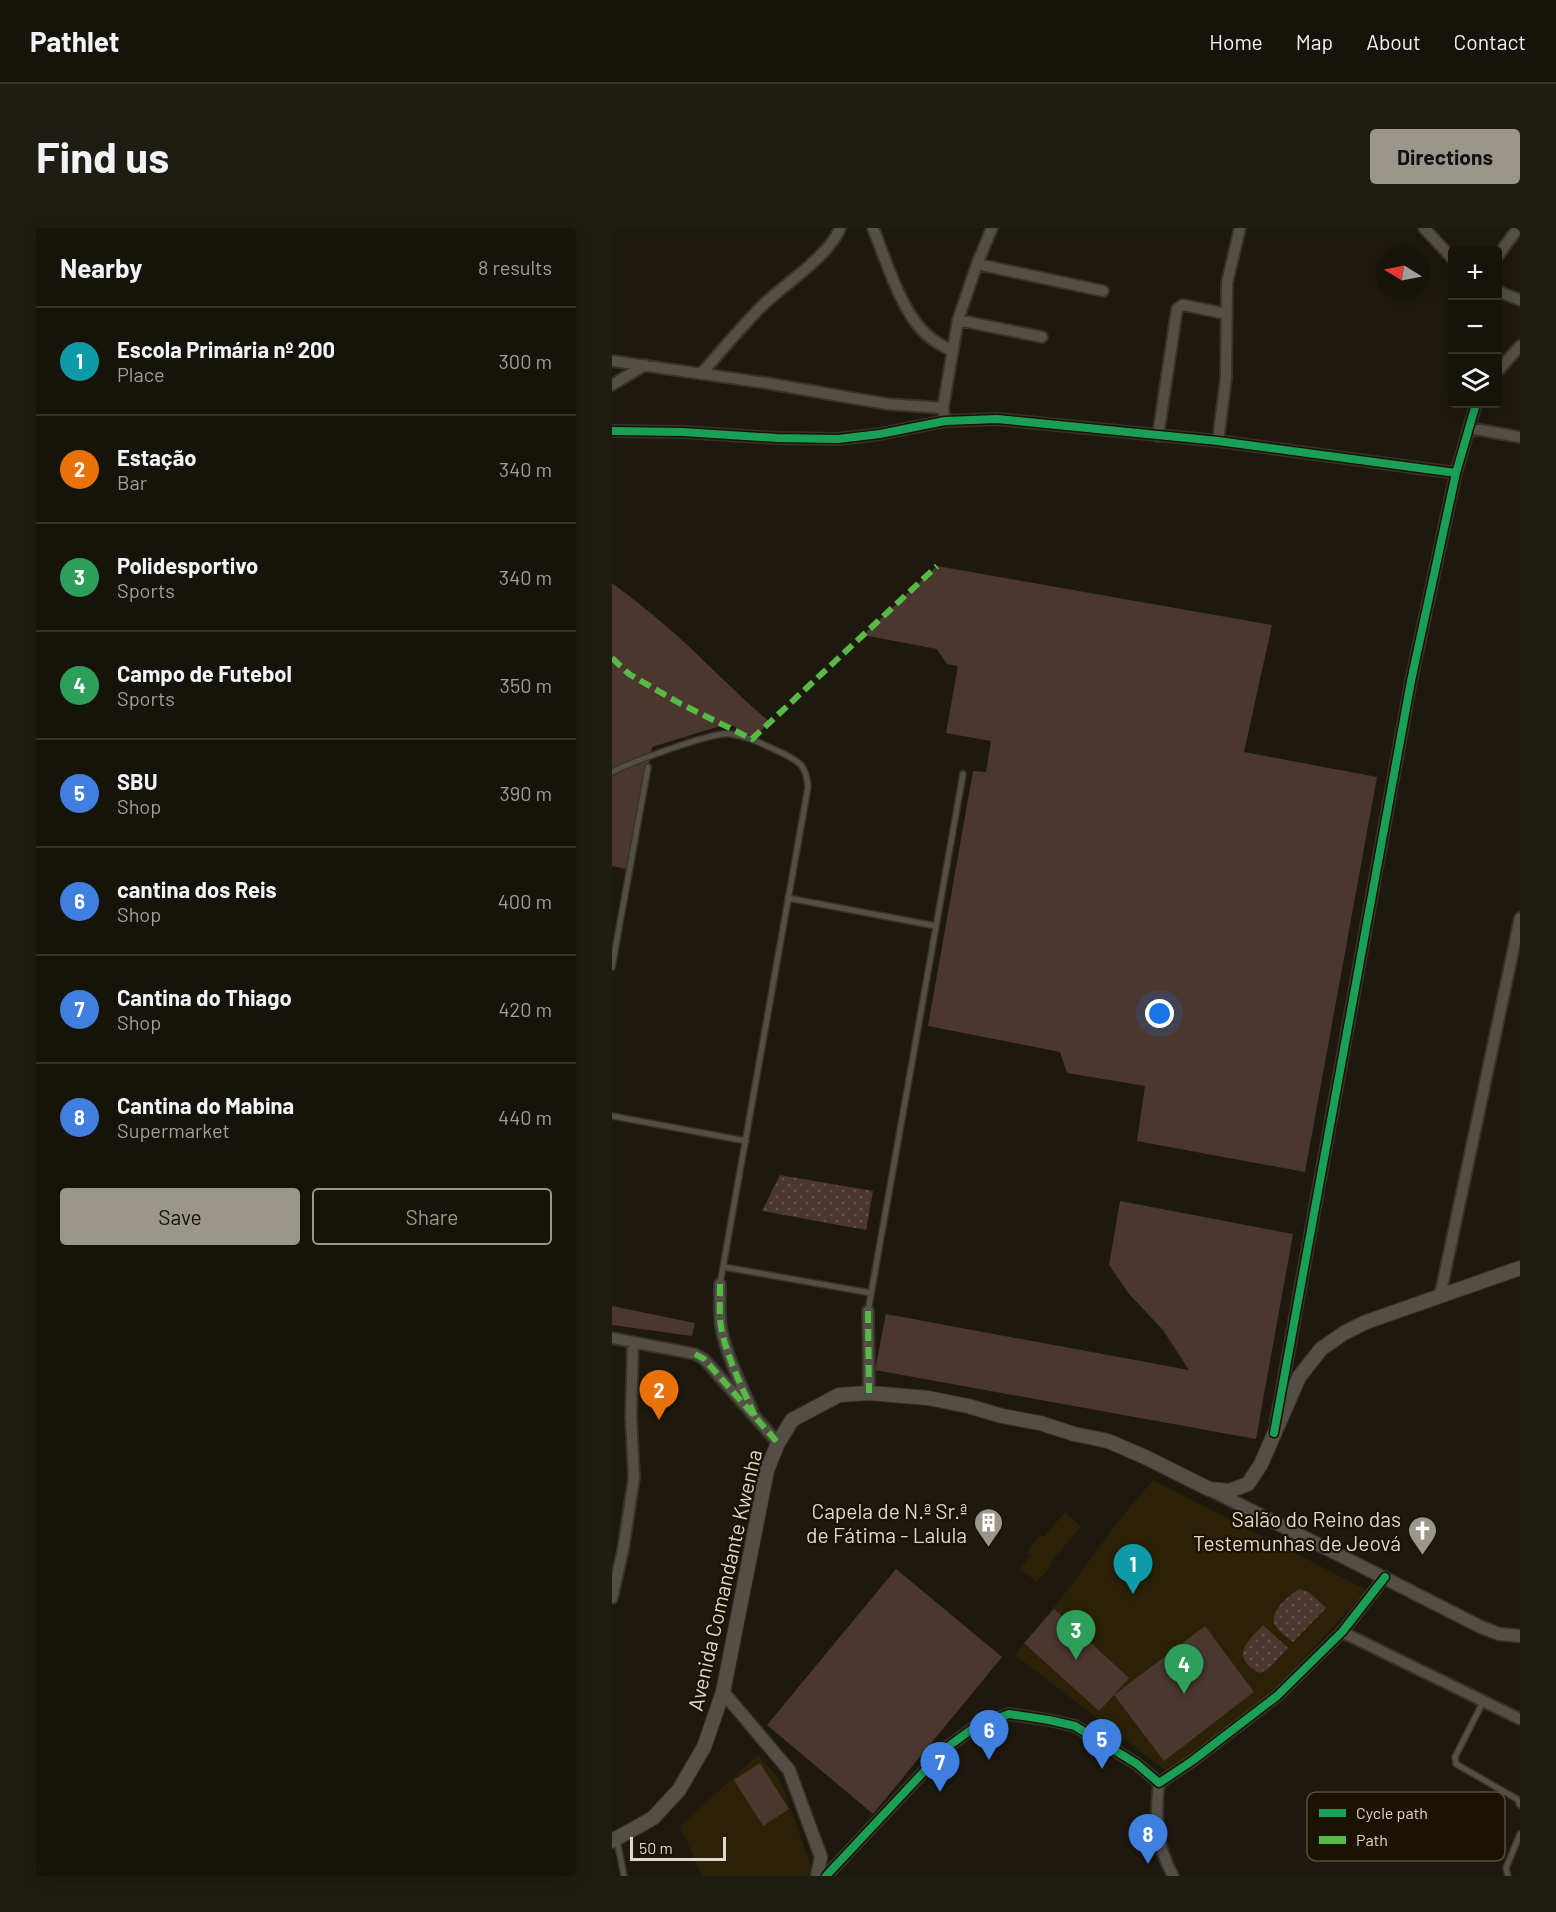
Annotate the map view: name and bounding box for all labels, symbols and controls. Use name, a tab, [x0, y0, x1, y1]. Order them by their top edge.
text: Pathlet	[30, 24, 119, 58]
text: Home	[1209, 29, 1263, 54]
text: Map	[1296, 29, 1333, 54]
text: About	[1366, 29, 1421, 54]
text: Contact	[1454, 29, 1526, 54]
button: Directions	[1370, 129, 1520, 184]
text: Find us	[36, 131, 169, 181]
north arrow	[1376, 246, 1430, 300]
map controls	[1448, 246, 1502, 408]
button: +	[1448, 246, 1502, 300]
text: Nearby	[60, 252, 142, 283]
text: 8 results	[478, 255, 552, 279]
button: −	[1448, 300, 1502, 354]
text: Escola Primária nº 200	[117, 336, 335, 362]
text: 1	[76, 349, 83, 373]
text: 300 m	[499, 349, 552, 373]
button: layers	[1448, 354, 1502, 408]
text: Place	[117, 362, 165, 386]
text: Estação	[117, 444, 196, 470]
text: 2	[74, 457, 85, 481]
text: 340 m	[499, 457, 552, 481]
text: Bar	[117, 470, 147, 494]
text: Polidesportivo	[117, 552, 258, 578]
text: 3	[74, 565, 85, 589]
text: 340 m	[499, 565, 552, 589]
text: Sports	[117, 578, 175, 602]
text: Campo de Futebol	[117, 660, 292, 686]
text: 4	[73, 673, 86, 697]
text: 350 m	[500, 673, 552, 697]
text: Sports	[117, 686, 175, 710]
text: SBU	[117, 768, 158, 794]
text: 5	[74, 781, 85, 805]
text: 390 m	[499, 781, 552, 805]
text: Shop	[117, 794, 161, 818]
text: cantina dos Reis	[117, 876, 277, 902]
text: 6	[74, 889, 85, 913]
text: 400 m	[498, 889, 552, 913]
text: Shop	[117, 902, 161, 926]
text: Cantina do Thiago	[117, 984, 292, 1010]
text: 7	[75, 997, 84, 1021]
text: 420 m	[498, 997, 552, 1021]
your location	[1145, 999, 1174, 1028]
text: Shop	[117, 1010, 161, 1034]
text: Cantina do Mabina	[117, 1092, 294, 1118]
text: 8	[74, 1105, 85, 1129]
text: 440 m	[498, 1105, 552, 1129]
text: Supermarket	[117, 1118, 230, 1142]
button: Save	[60, 1188, 300, 1245]
button: Share	[312, 1188, 552, 1245]
pin: 2	[640, 1370, 678, 1420]
street label: Avenida Comandante Kwenha	[682, 1447, 766, 1713]
place label: Capela de N.ª Sr.ª de Fátima - Lalula	[806, 1498, 967, 1547]
building icon: Capela de N.ª Sr.ª de Fátima - Lalula	[972, 1506, 1004, 1548]
place label: Salão do Reino das Testemunhas de Jeová	[1193, 1506, 1401, 1555]
church icon: Salão do Reino das Testemunhas de Jeová	[1406, 1514, 1438, 1556]
pin: 1	[1114, 1544, 1152, 1594]
pin: 3	[1056, 1610, 1096, 1660]
pin: 4	[1164, 1644, 1204, 1694]
pin: 6	[970, 1710, 1009, 1760]
pin: 5	[1082, 1720, 1122, 1769]
pin: 7	[920, 1742, 960, 1792]
legend	[1307, 1792, 1505, 1861]
text: Cycle path	[1356, 1803, 1428, 1822]
pin: 8	[1128, 1814, 1168, 1864]
text: Path	[1356, 1830, 1388, 1849]
scale bar	[630, 1834, 726, 1862]
text: 50 m	[639, 1838, 673, 1857]

